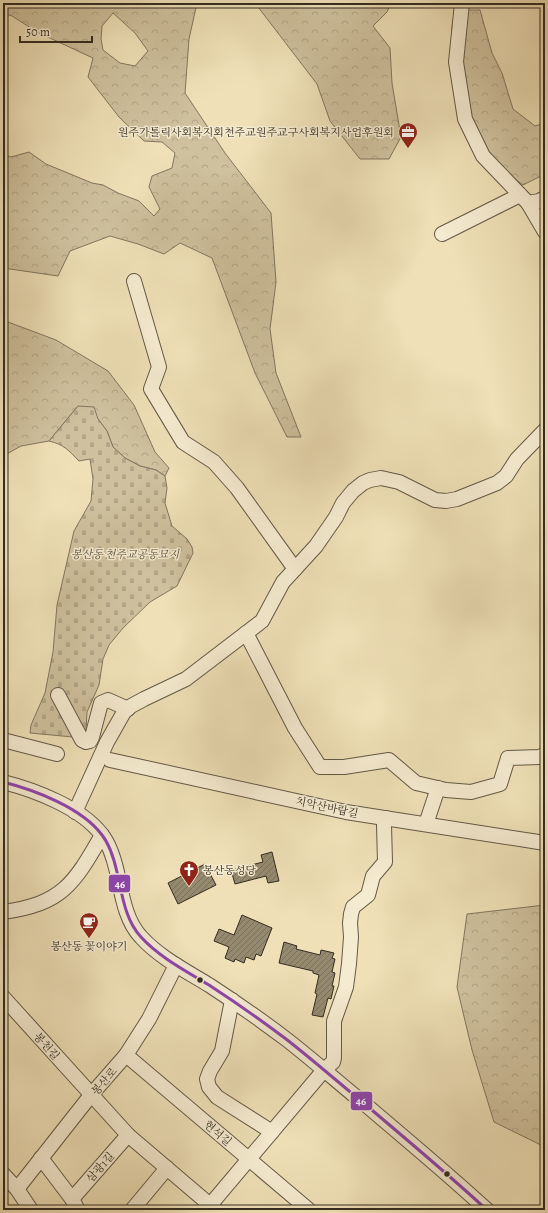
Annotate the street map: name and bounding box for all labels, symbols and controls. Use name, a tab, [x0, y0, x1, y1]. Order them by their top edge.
scale bar	[20, 18, 92, 44]
text: 50 m	[26, 24, 50, 40]
office icon: 원주가톨릭사회복지회천주교원주교구사회복지사업후원회	[397, 121, 419, 149]
place label: 원주가톨릭사회복지회천주교원주교구사회복지사업후원회	[118, 125, 394, 140]
park label: 봉산동 천주교공동묘지	[71, 547, 180, 562]
street label: 치악산바람길	[294, 794, 360, 821]
church icon: 봉산동성당	[178, 859, 200, 887]
place label: 봉산동성당	[203, 863, 257, 878]
line badge: 46	[108, 874, 131, 893]
text: 46	[115, 877, 125, 892]
cafe icon: 봉산동 꽃이야기	[78, 911, 100, 939]
place label: 봉산동 꽃이야기	[51, 939, 127, 954]
unlabelled marker	[195, 975, 205, 985]
street label: 봉천길	[30, 1029, 63, 1063]
street label: 봉산로	[88, 1064, 121, 1098]
line badge: 46	[350, 1091, 373, 1111]
text: 46	[356, 1094, 366, 1109]
street label: 현석길	[201, 1117, 235, 1149]
street label: 삼광1길	[83, 1149, 118, 1186]
unlabelled marker	[442, 1169, 452, 1179]

